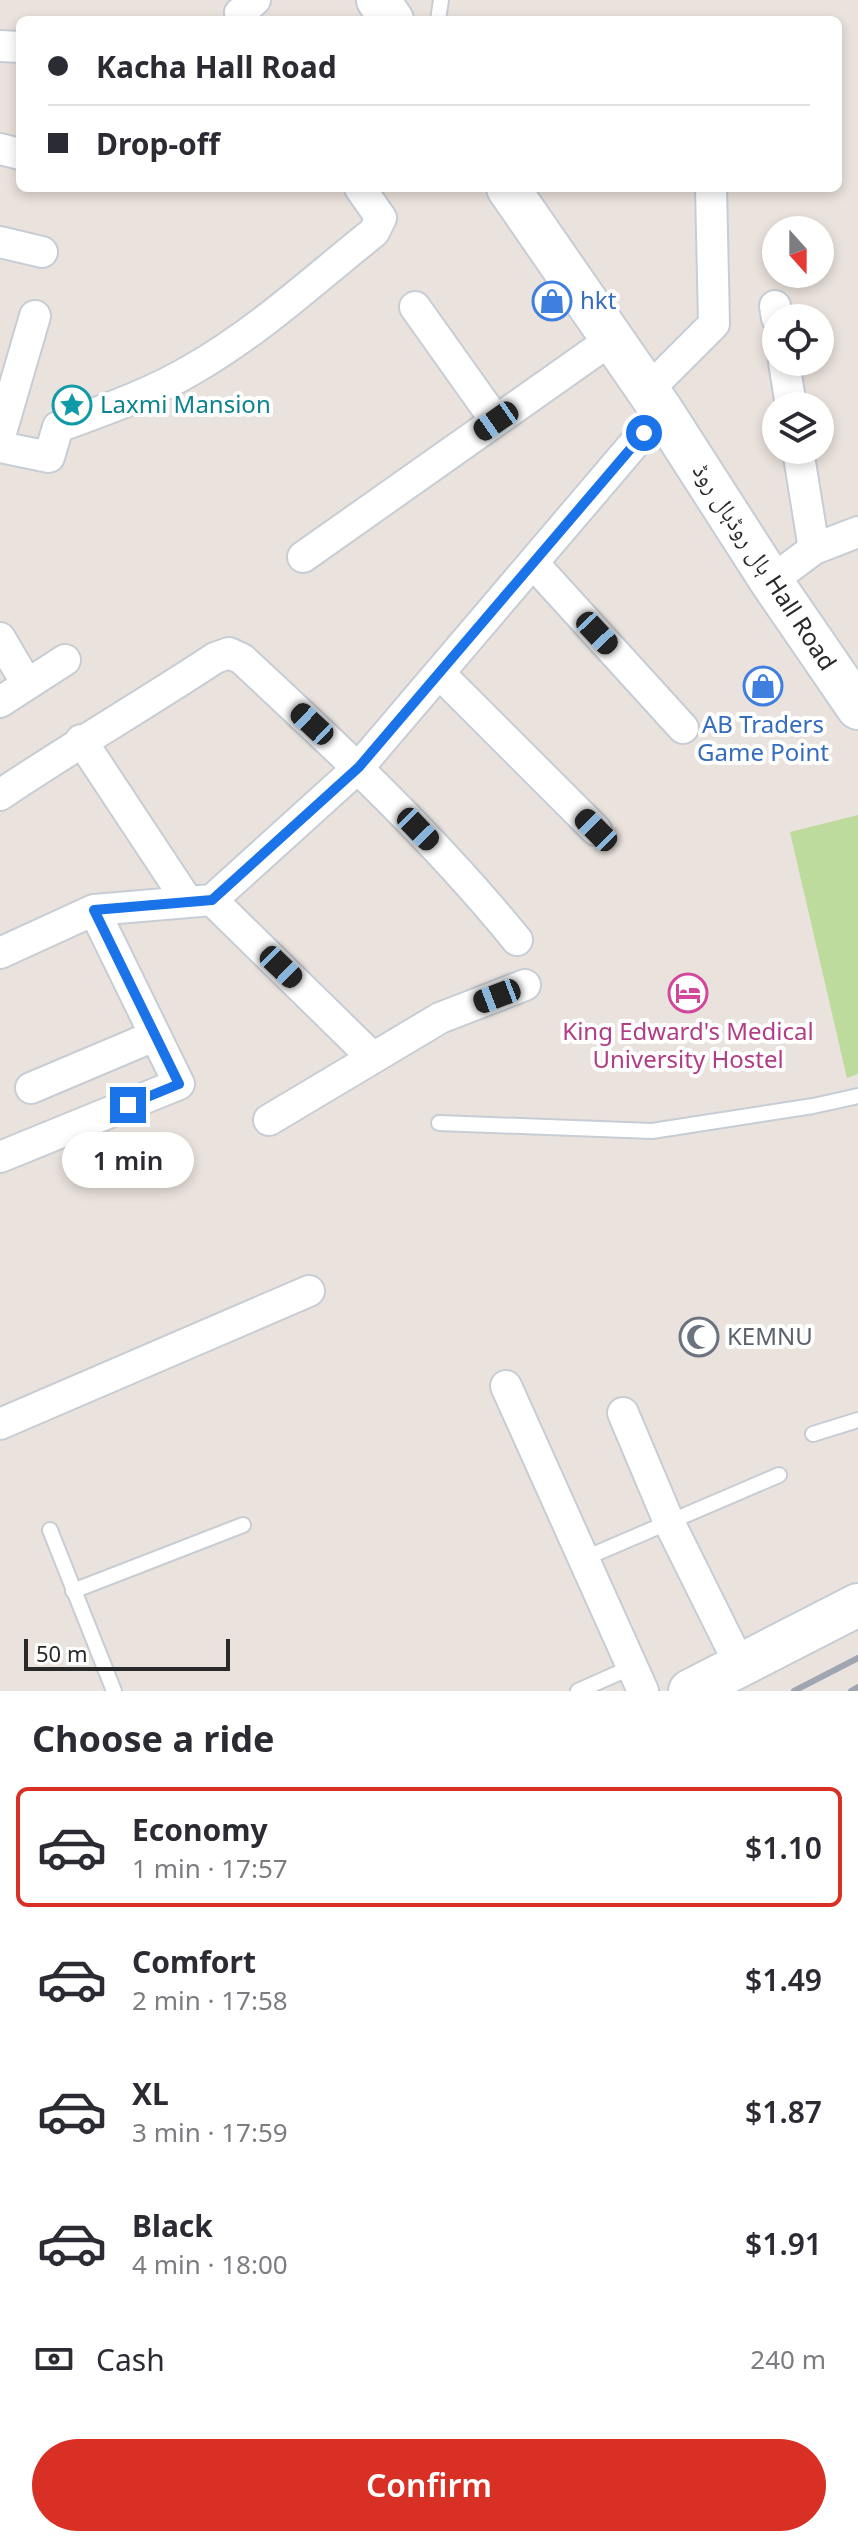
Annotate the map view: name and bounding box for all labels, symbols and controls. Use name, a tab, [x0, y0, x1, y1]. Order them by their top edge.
text: Kacha Hall Road	[96, 46, 337, 87]
text: Drop-off	[96, 123, 220, 164]
north arrow	[762, 216, 834, 288]
map controls	[762, 216, 834, 464]
shop icon: hkt	[531, 280, 573, 322]
place label: hkt	[580, 283, 617, 316]
button: locate	[762, 304, 834, 376]
place icon: Laxmi Mansion	[51, 384, 93, 426]
place label: Laxmi Mansion	[100, 387, 271, 420]
button: layers	[762, 392, 834, 464]
car	[469, 397, 523, 445]
route start	[626, 415, 662, 451]
street label: ہال روڈہال روڈ Hall Road	[686, 456, 845, 676]
car	[572, 607, 622, 659]
shop icon: AB Traders Game Point	[742, 665, 784, 707]
car	[286, 699, 338, 749]
place label: AB Traders Game Point	[697, 707, 829, 768]
car	[393, 803, 443, 855]
car	[571, 805, 621, 855]
car	[255, 942, 307, 992]
hotel icon: King Edward's Medical University Hostel	[667, 972, 709, 1014]
car	[470, 976, 524, 1016]
place label: King Edward's Medical University Hostel	[562, 1014, 814, 1075]
route end	[110, 1087, 146, 1123]
callout: 1 min	[62, 1133, 194, 1189]
text: 1 min	[93, 1142, 163, 1178]
mosque icon: KEMNU	[678, 1316, 720, 1358]
place label: KEMNU	[727, 1319, 813, 1352]
scale bar	[24, 1635, 230, 1671]
text: 50 m	[36, 1638, 87, 1668]
text: Choose a ride	[32, 1714, 274, 1763]
text: Economy	[132, 1809, 268, 1850]
icon: car	[36, 1811, 108, 1883]
text: $1.10	[745, 1827, 822, 1868]
text: 1 min · 17:57	[132, 1850, 288, 1886]
text: Comfort	[132, 1941, 256, 1982]
icon: car	[36, 1943, 108, 2015]
text: $1.49	[745, 1959, 822, 2000]
text: 2 min · 17:58	[132, 1982, 288, 2018]
text: XL	[132, 2073, 169, 2114]
icon: car	[36, 2075, 108, 2147]
text: $1.87	[745, 2091, 822, 2132]
text: 3 min · 17:59	[132, 2114, 288, 2150]
text: Black	[132, 2205, 213, 2246]
icon: car	[36, 2207, 108, 2279]
text: $1.91	[745, 2223, 822, 2264]
text: 4 min · 18:00	[132, 2246, 288, 2282]
icon: cash	[32, 2337, 76, 2381]
text: Cash	[96, 2339, 165, 2380]
text: 240 m	[750, 2341, 826, 2377]
button: Confirm	[32, 2439, 826, 2531]

